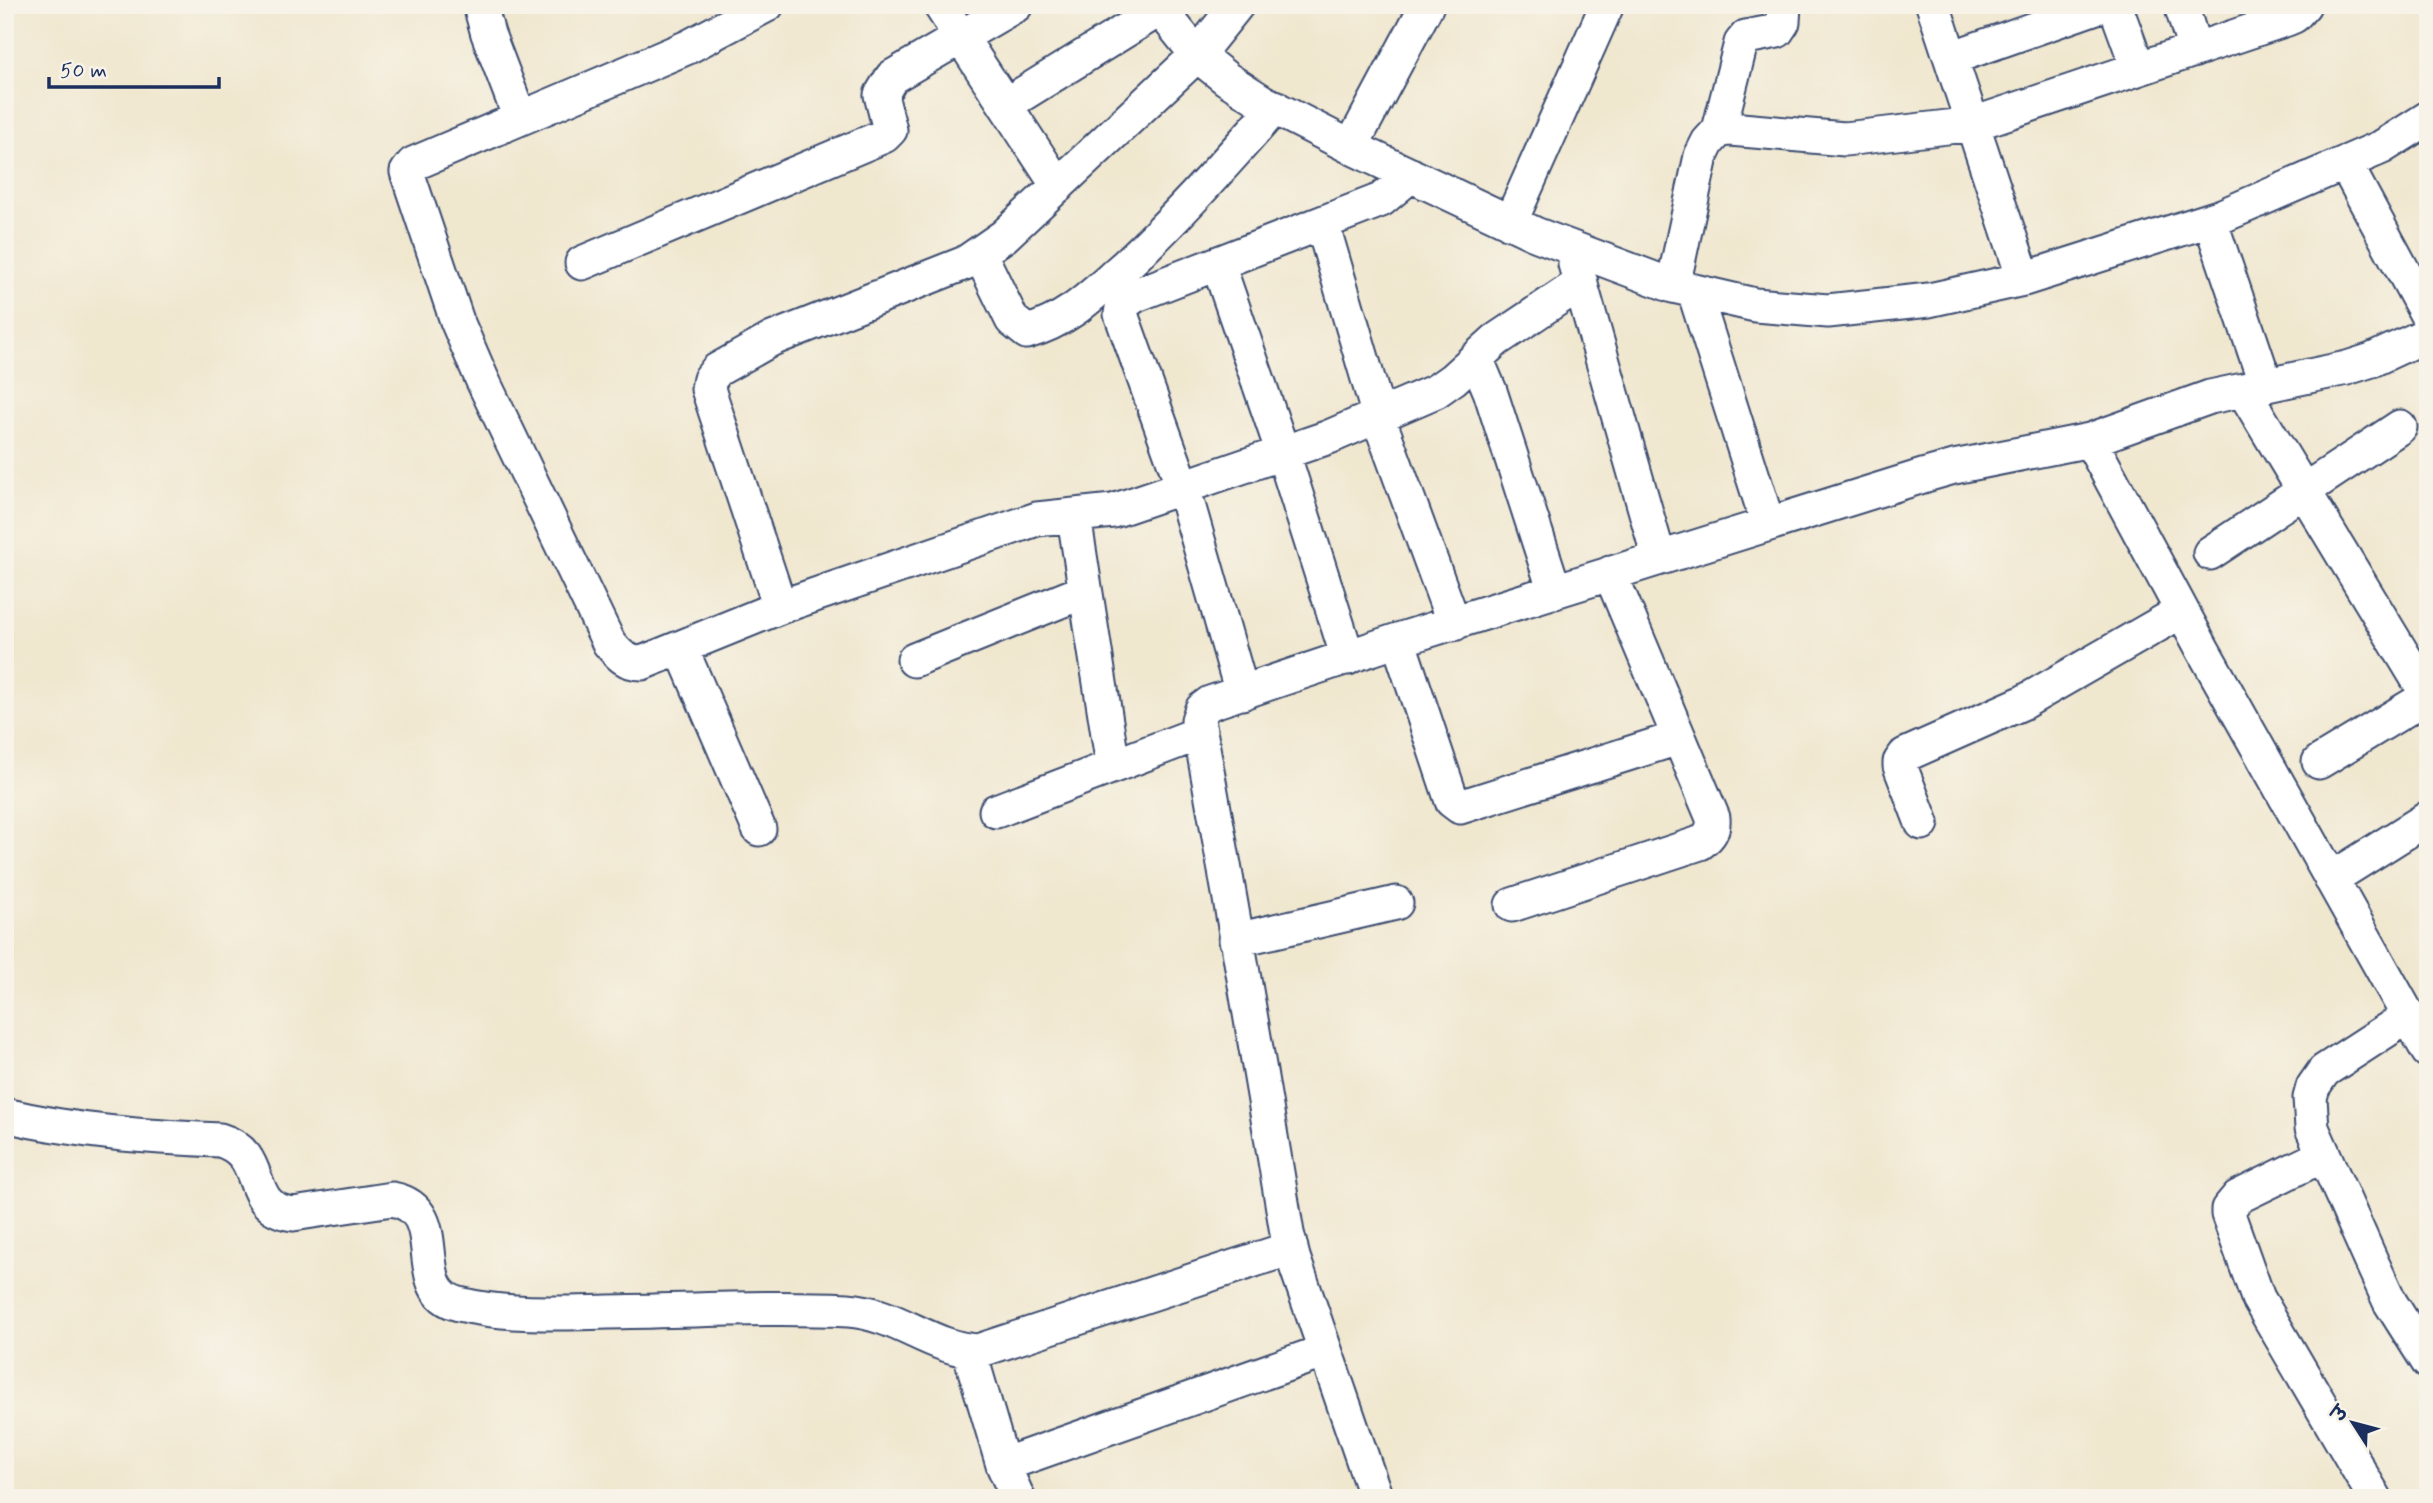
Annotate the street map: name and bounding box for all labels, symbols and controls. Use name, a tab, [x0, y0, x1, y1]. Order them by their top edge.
scale bar	[49, 46, 219, 90]
text: 50 m	[60, 57, 107, 85]
north arrow	[2318, 1388, 2388, 1458]
text: उ	[2325, 1400, 2356, 1428]

